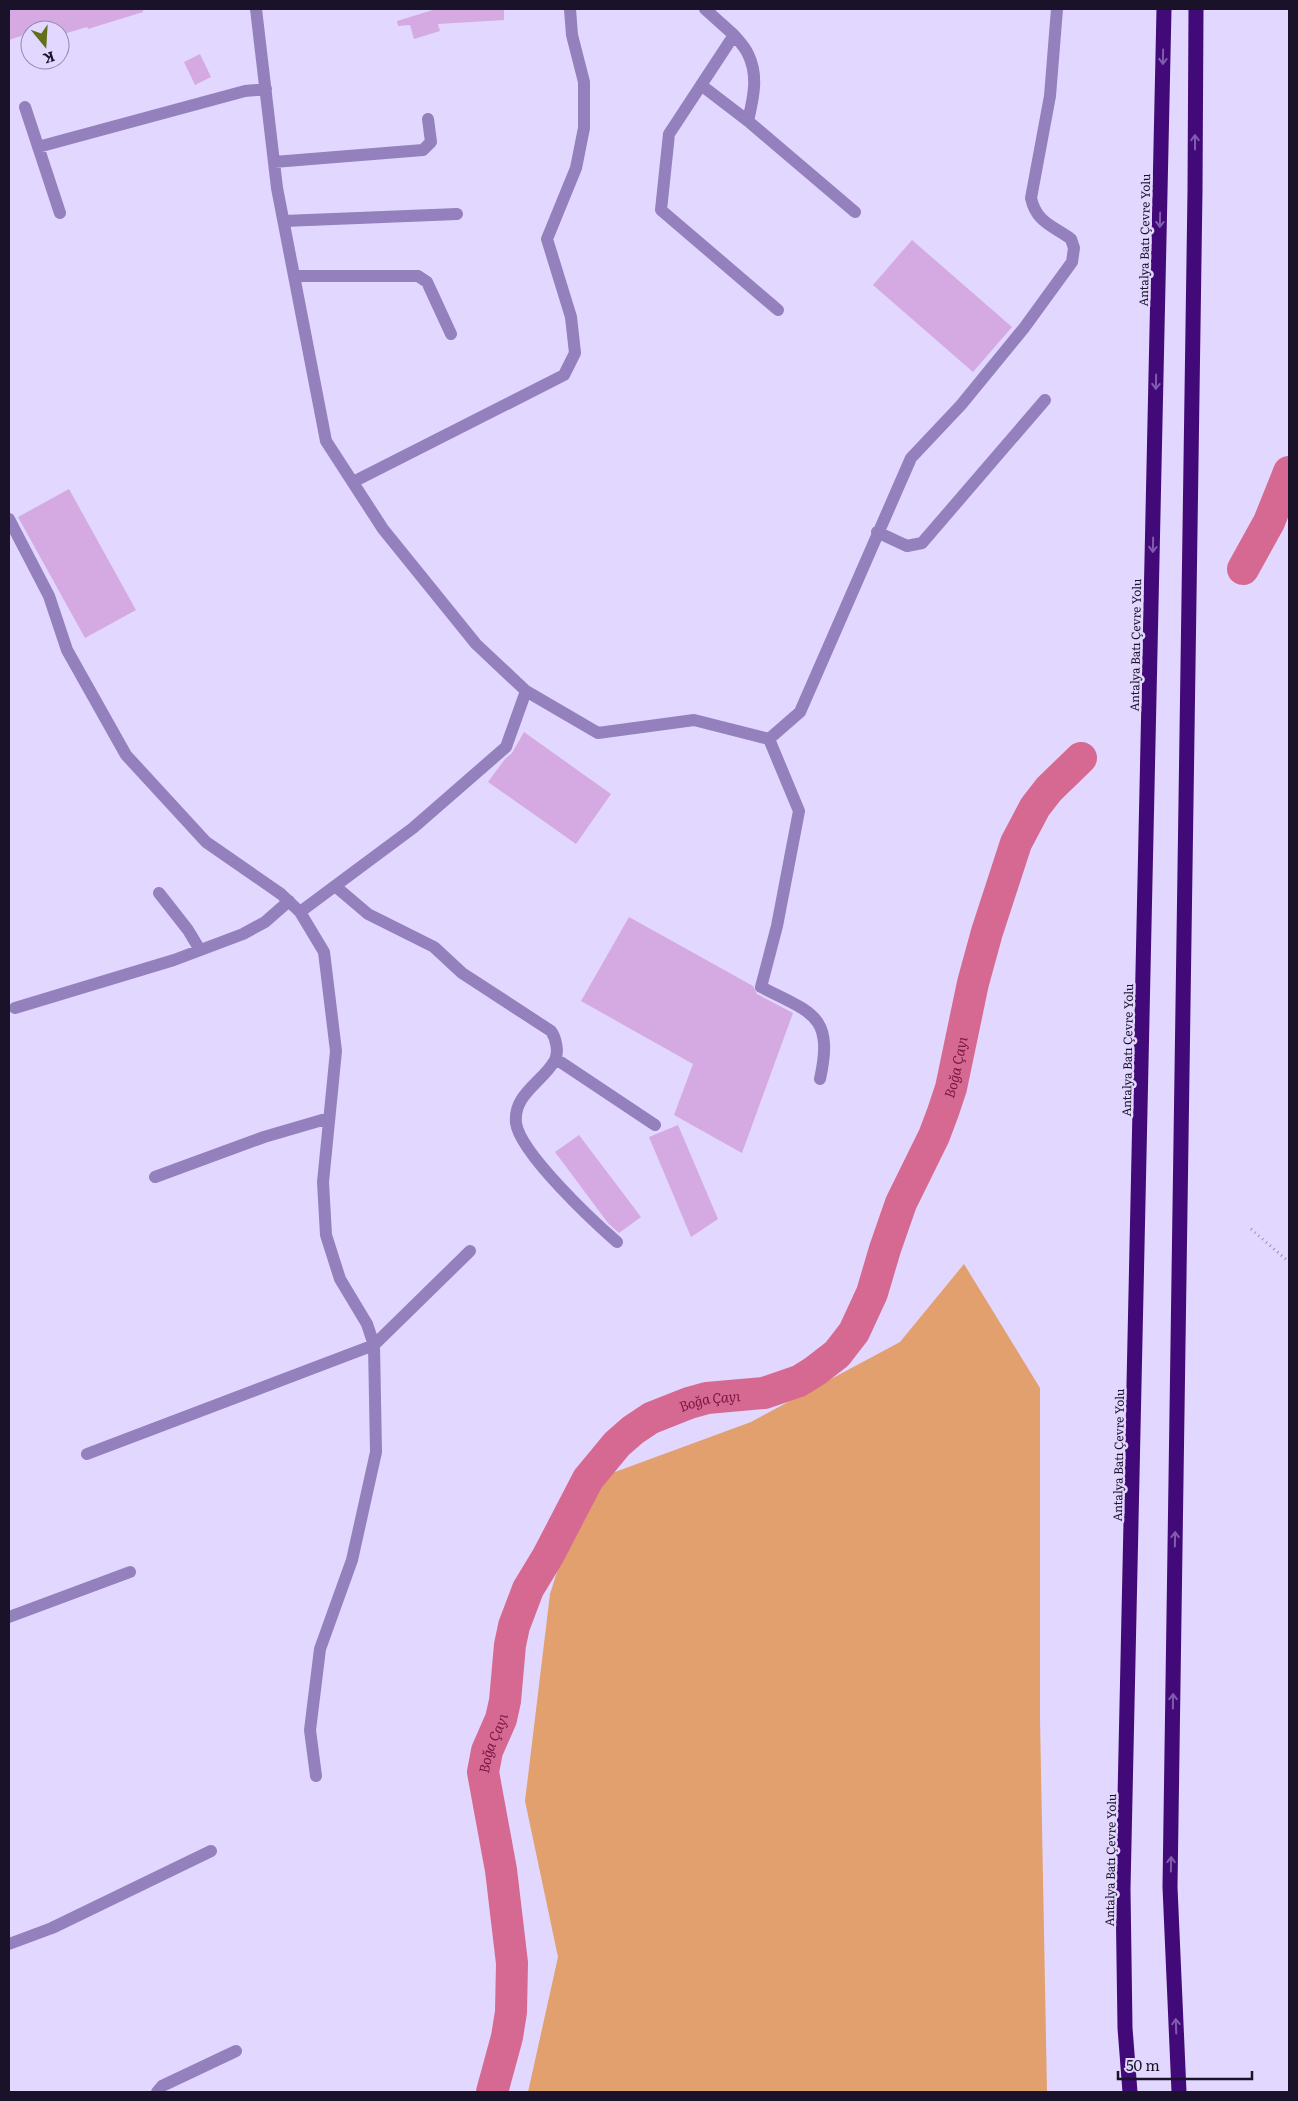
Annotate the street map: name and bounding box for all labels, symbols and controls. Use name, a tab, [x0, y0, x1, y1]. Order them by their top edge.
north arrow	[20, 20, 70, 70]
text: K	[41, 47, 58, 70]
one-way arrow	[1158, 49, 1168, 65]
one-way arrow	[1190, 134, 1200, 150]
street label: Antalya Batı Çevre Yolu	[1134, 173, 1154, 307]
one-way arrow	[1155, 212, 1164, 228]
one-way arrow	[1151, 374, 1161, 390]
one-way arrow	[1148, 537, 1157, 553]
street label: Antalya Batı Çevre Yolu	[1125, 578, 1145, 712]
street label: Antalya Batı Çevre Yolu	[1117, 983, 1137, 1117]
water label: Boğa Çayı	[938, 1034, 972, 1100]
water label: Boğa Çayı	[676, 1385, 742, 1416]
street label: Antalya Batı Çevre Yolu	[1108, 1388, 1128, 1522]
one-way arrow	[1170, 1531, 1180, 1548]
one-way arrow	[1168, 1693, 1178, 1710]
water label: Boğa Çayı	[473, 1711, 512, 1775]
street label: Antalya Batı Çevre Yolu	[1100, 1793, 1120, 1927]
one-way arrow	[1166, 1856, 1175, 1872]
one-way arrow	[1171, 2018, 1180, 2034]
scale bar	[1118, 2048, 1252, 2080]
text: 50 m	[1126, 2053, 1160, 2076]

